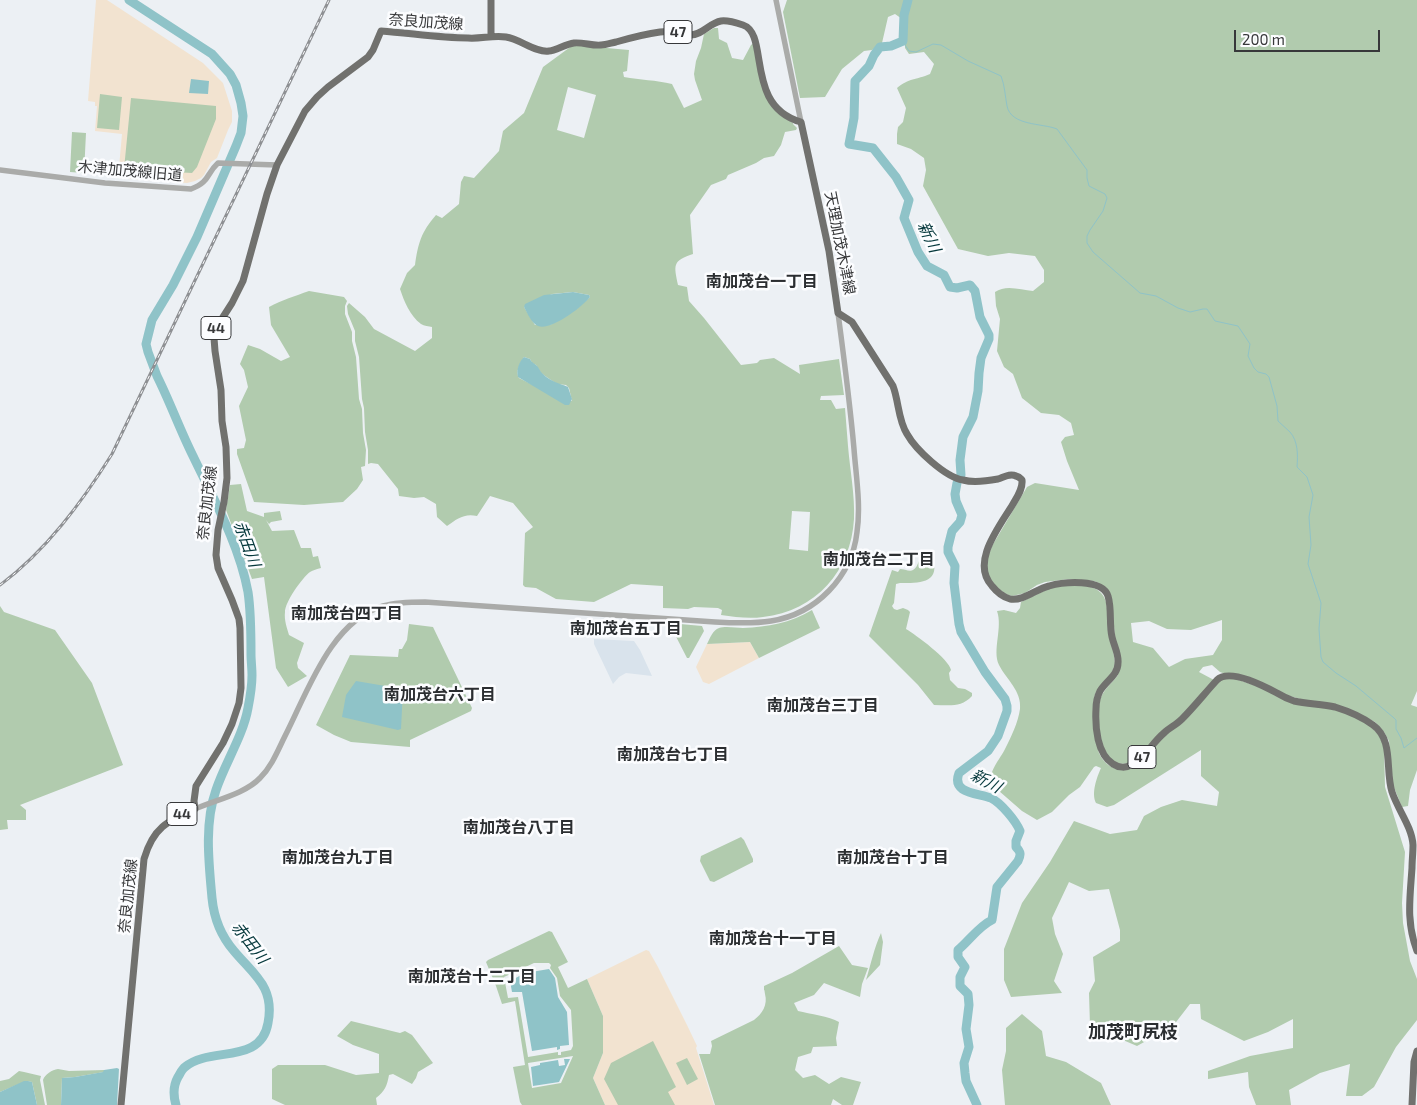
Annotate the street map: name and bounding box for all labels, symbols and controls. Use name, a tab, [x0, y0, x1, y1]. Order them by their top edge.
street label: 奈良加茂線	[388, 10, 464, 34]
scale bar	[1237, 20, 1383, 52]
road number: 47	[664, 21, 692, 44]
text: 200 m	[1242, 30, 1285, 48]
street label: 木津加茂線旧道	[77, 157, 183, 185]
street label: 天理加茂木津線	[821, 190, 859, 296]
water label: 新川	[914, 218, 944, 256]
district label: 南加茂台一丁目	[706, 272, 818, 292]
road number: 44	[201, 316, 231, 339]
street label: 奈良加茂線	[193, 465, 221, 541]
water label: 赤田川	[230, 518, 264, 570]
district label: 南加茂台二丁目	[823, 550, 935, 570]
district label: 南加茂台四丁目	[291, 604, 403, 624]
district label: 南加茂台五丁目	[570, 619, 682, 639]
district label: 南加茂台六丁目	[384, 685, 496, 705]
district label: 南加茂台三丁目	[767, 696, 879, 716]
district label: 南加茂台七丁目	[617, 745, 729, 765]
road number: 47	[1128, 746, 1156, 769]
water label: 新川	[967, 765, 1005, 797]
road number: 44	[167, 802, 197, 826]
district label: 南加茂台八丁目	[463, 818, 575, 838]
district label: 南加茂台九丁目	[282, 848, 394, 868]
district label: 南加茂台十丁目	[837, 848, 949, 868]
street label: 奈良加茂線	[115, 858, 141, 934]
water label: 赤田川	[228, 918, 272, 968]
district label: 南加茂台十一丁目	[709, 929, 837, 949]
district label: 南加茂台十二丁目	[408, 967, 536, 987]
district label: 加茂町尻枝	[1088, 1021, 1178, 1043]

